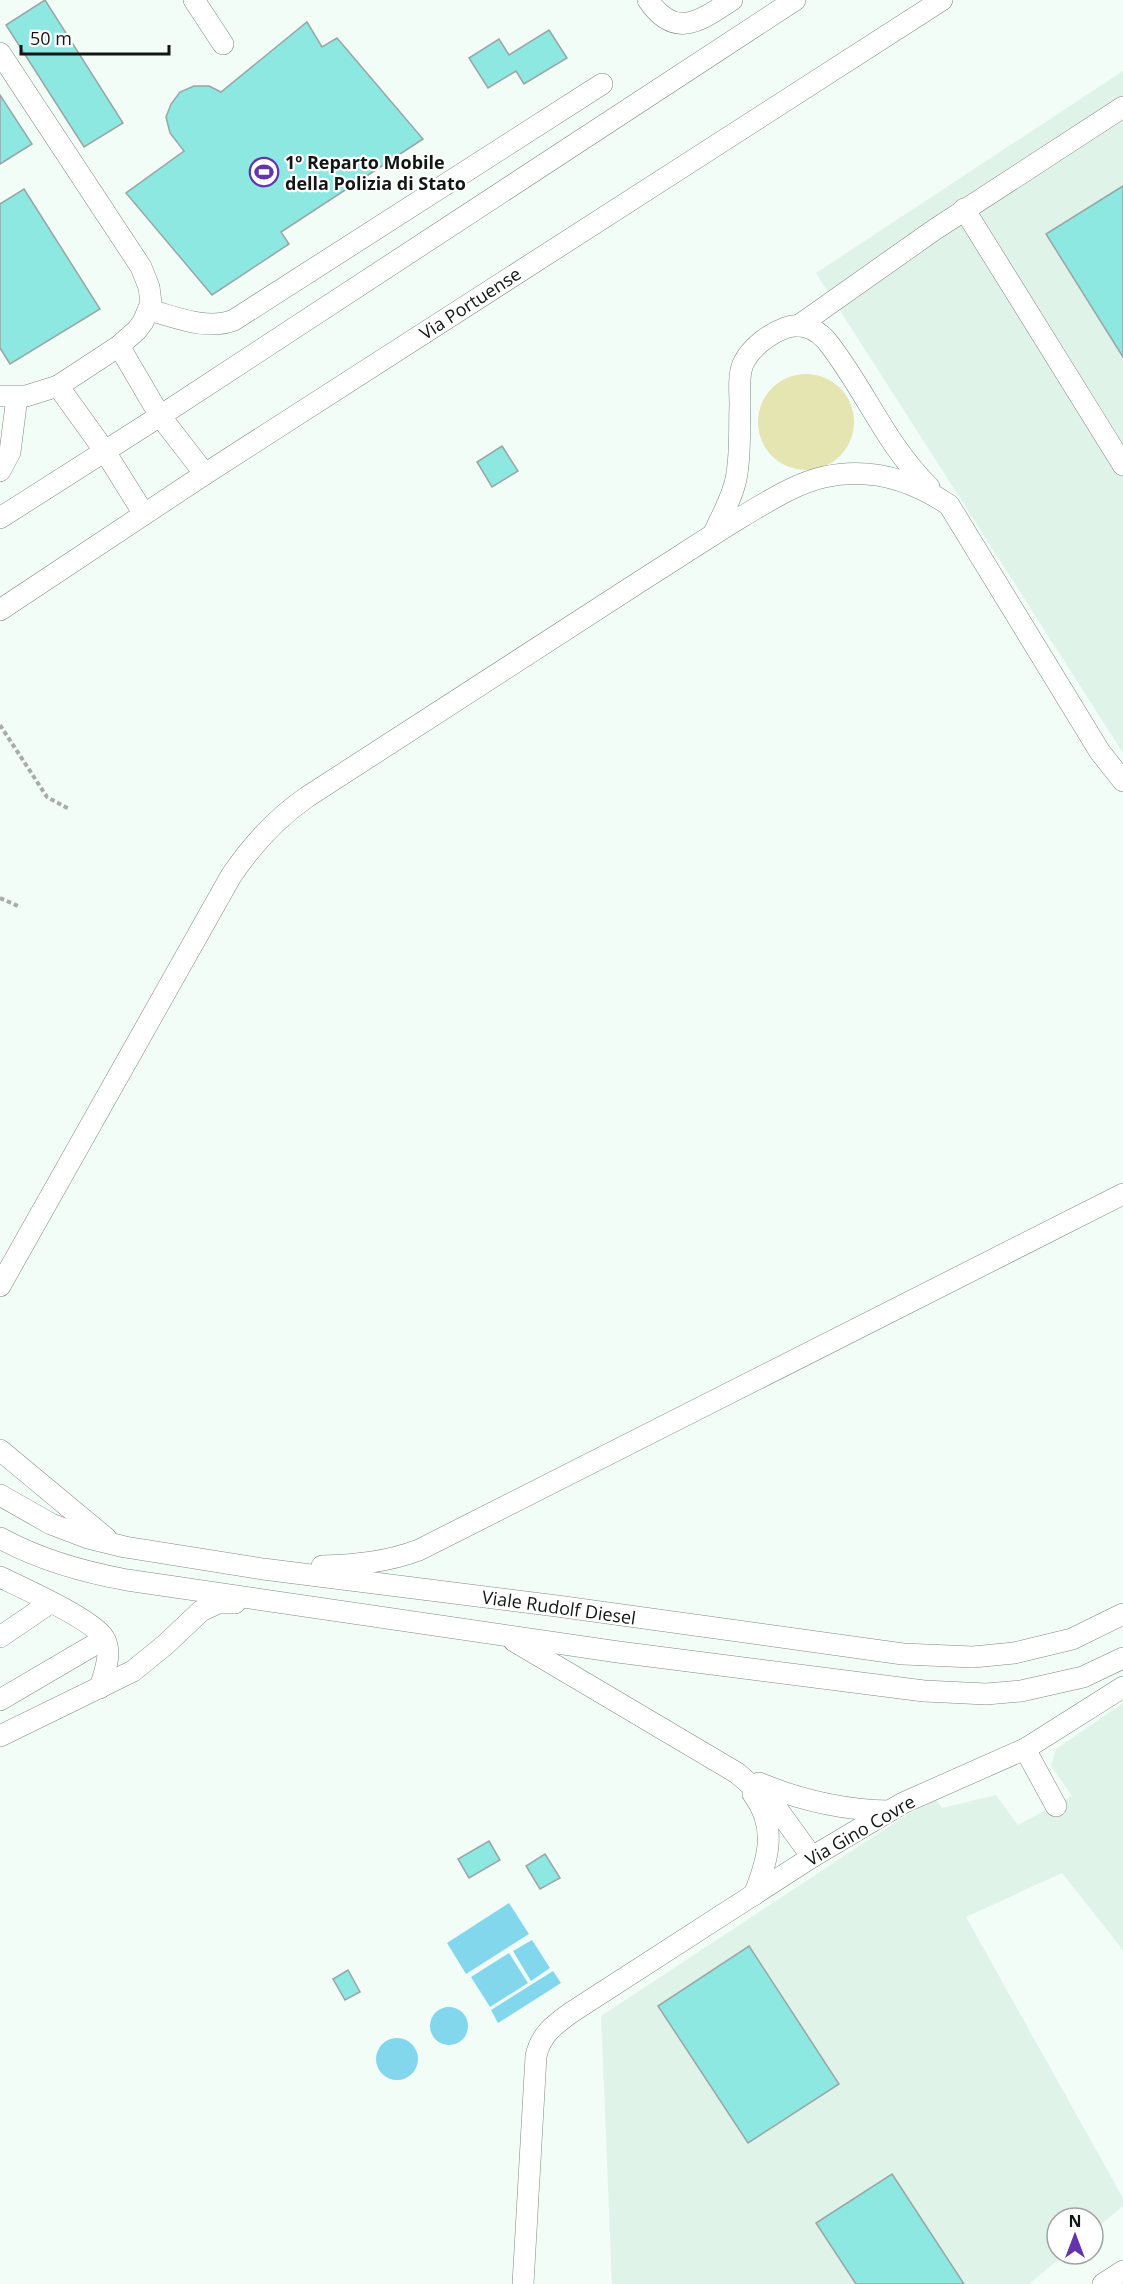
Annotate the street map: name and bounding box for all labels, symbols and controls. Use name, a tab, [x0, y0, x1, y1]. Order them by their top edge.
scale bar	[21, 18, 170, 56]
text: 50 m	[30, 26, 72, 50]
place label: 1º Reparto Mobile della Polizia di Stato	[285, 150, 466, 195]
sports icon: 1º Reparto Mobile della Polizia di Stato	[248, 156, 280, 188]
street label: Via Portuense	[415, 261, 525, 345]
street label: Viale Rudolf Diesel	[481, 1584, 637, 1630]
street label: Via Gino Covre	[801, 1789, 919, 1871]
north arrow	[1045, 2206, 1105, 2266]
text: N	[1068, 2210, 1082, 2232]

